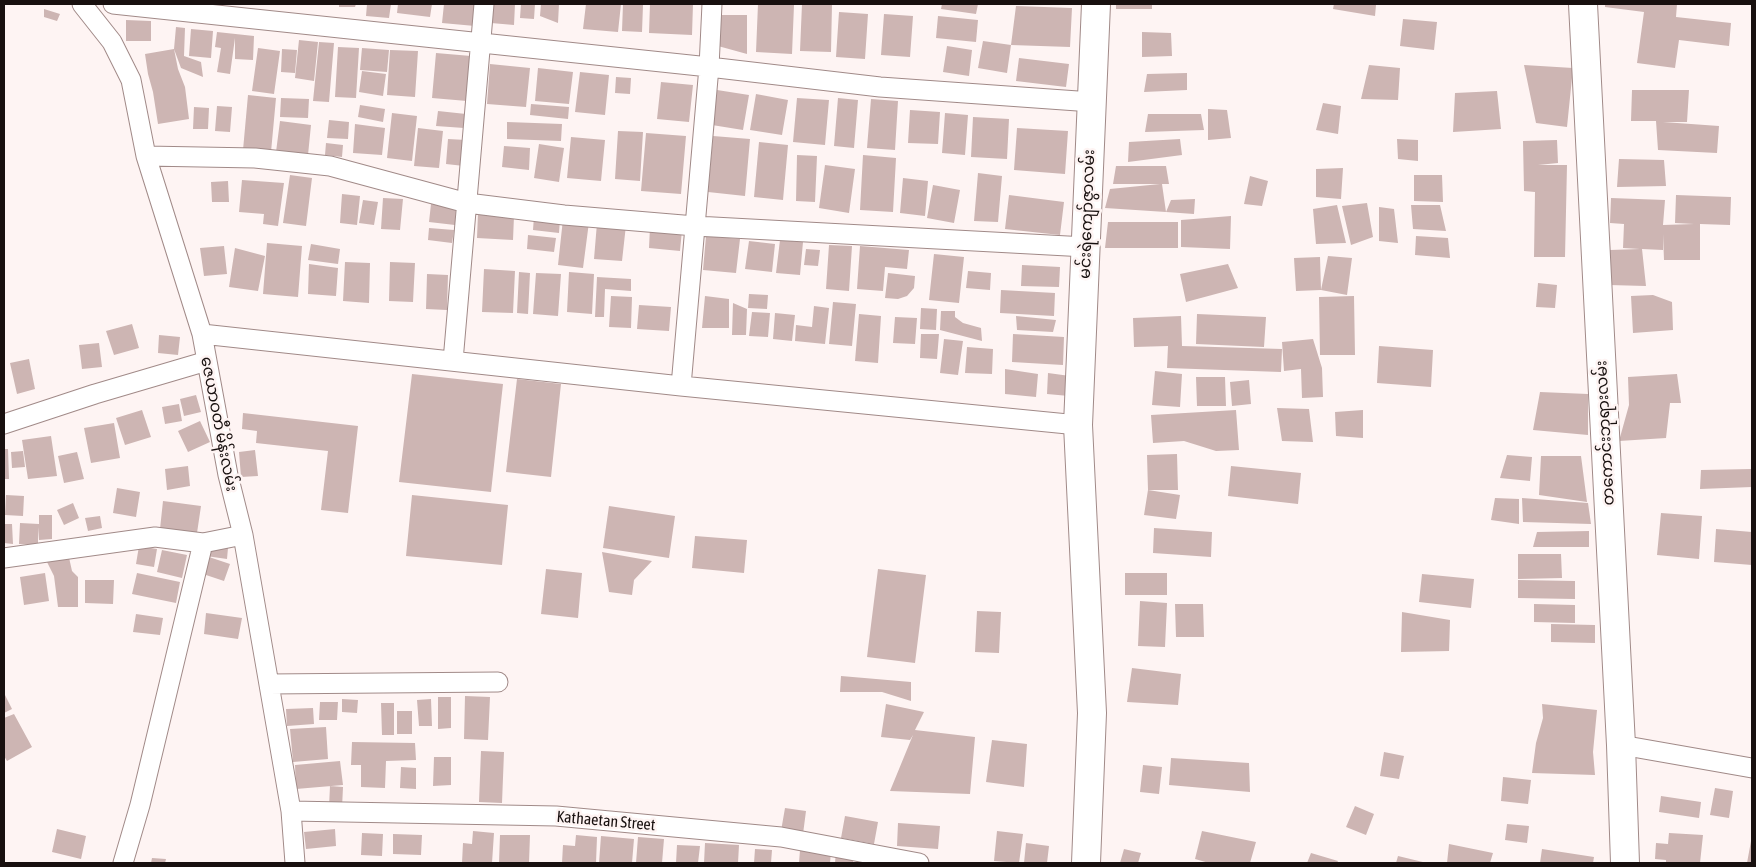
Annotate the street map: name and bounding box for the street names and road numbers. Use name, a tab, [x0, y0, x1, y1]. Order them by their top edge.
street label: မင်းရဲကျော်ဇွာလမ်း	[1075, 149, 1099, 279]
street label: ဇေယာဝတီ မိန်းလမ်း	[197, 355, 241, 493]
street label: တကောင်းဘုရားလမ်း	[1592, 360, 1618, 506]
street label: Kathaetan Street	[556, 807, 656, 835]

